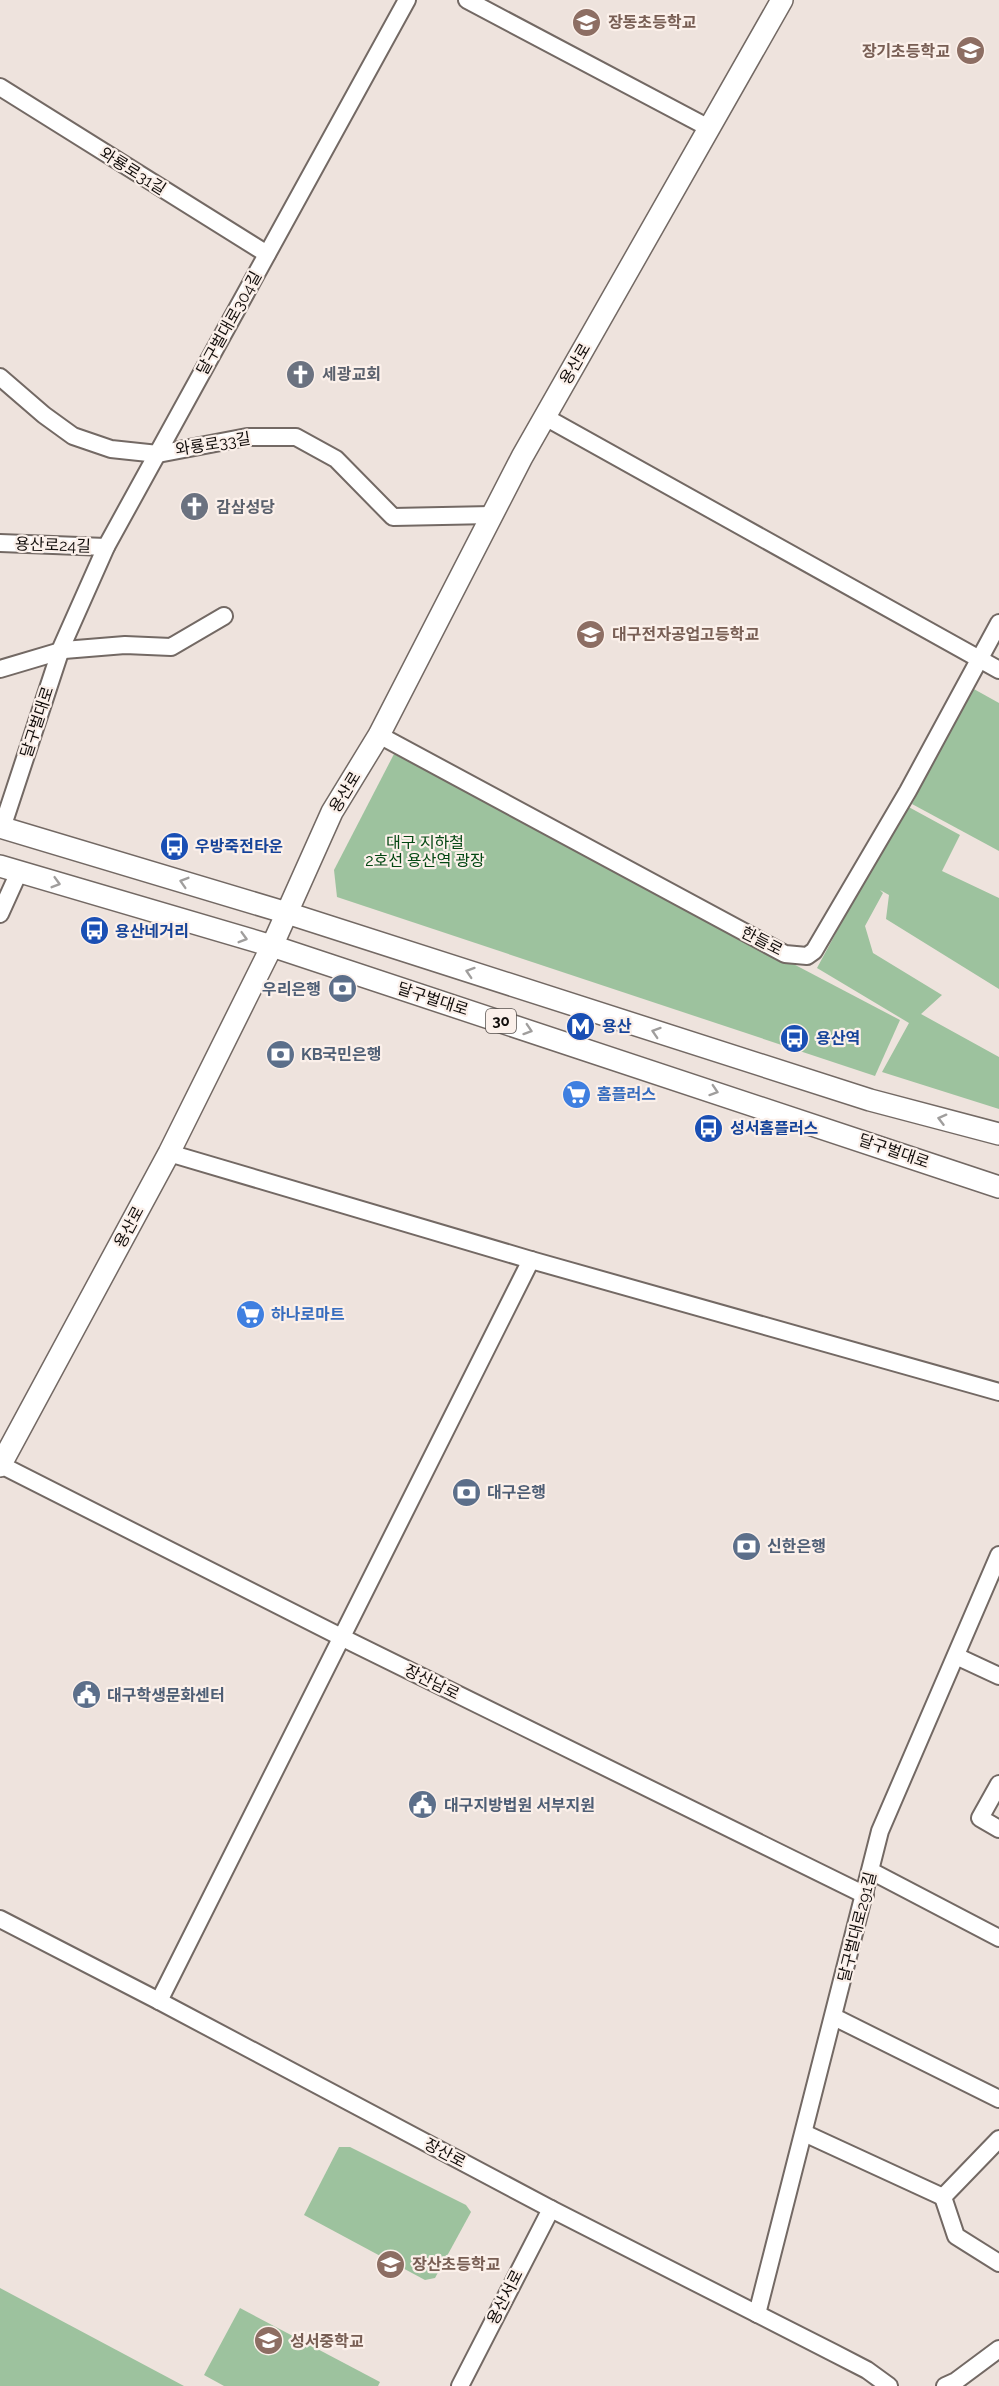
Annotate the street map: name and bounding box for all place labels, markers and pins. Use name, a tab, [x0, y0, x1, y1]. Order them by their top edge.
school or university icon: 장동초등학교	[571, 6, 603, 38]
place label: 장동초등학교	[608, 13, 697, 32]
school or university icon: 장기초등학교	[955, 35, 987, 67]
place label: 장기초등학교	[862, 42, 950, 61]
church icon: 세광교회	[285, 358, 317, 390]
place label: 세광교회	[322, 365, 381, 384]
church icon: 감삼성당	[179, 491, 211, 523]
place label: 감삼성당	[216, 498, 275, 517]
school or university icon: 대구전자공업고등학교	[575, 618, 607, 650]
place label: 대구전자공업고등학교	[612, 625, 759, 644]
bus stop icon: 우방죽전타운	[158, 830, 190, 862]
place label: 우방죽전타운	[195, 837, 283, 856]
bus stop icon: 용산네거리	[78, 915, 110, 947]
place label: 용산네거리	[115, 922, 189, 941]
bank icon: 우리은행	[326, 973, 358, 1005]
place label: 우리은행	[262, 980, 321, 999]
metro station icon: 용산	[565, 1010, 597, 1042]
place label: 용산	[602, 1017, 632, 1036]
bus stop icon: 용산역	[779, 1022, 811, 1054]
place label: 용산역	[816, 1029, 860, 1048]
bank icon: KB국민은행	[264, 1038, 296, 1070]
place label: KB국민은행	[301, 1045, 381, 1064]
supermarket icon: 홈플러스	[560, 1078, 592, 1110]
place label: 홈플러스	[597, 1085, 656, 1104]
bus stop icon: 성서홈플러스	[693, 1112, 725, 1144]
place label: 성서홈플러스	[730, 1119, 819, 1138]
supermarket icon: 하나로마트	[234, 1298, 266, 1330]
place label: 하나로마트	[271, 1305, 345, 1324]
bank icon: 대구은행	[450, 1476, 482, 1508]
place label: 대구은행	[487, 1483, 546, 1502]
bank icon: 신한은행	[730, 1530, 762, 1562]
place label: 신한은행	[767, 1537, 826, 1556]
public building icon: 대구학생문화센터	[70, 1679, 102, 1711]
place label: 대구학생문화센터	[107, 1686, 225, 1705]
public building icon: 대구지방법원 서부지원	[407, 1789, 439, 1821]
place label: 대구지방법원 서부지원	[444, 1796, 595, 1815]
school or university icon: 장산초등학교	[375, 2248, 407, 2280]
place label: 장산초등학교	[412, 2255, 501, 2274]
school or university icon: 성서중학교	[253, 2325, 285, 2357]
place label: 성서중학교	[290, 2332, 364, 2351]

